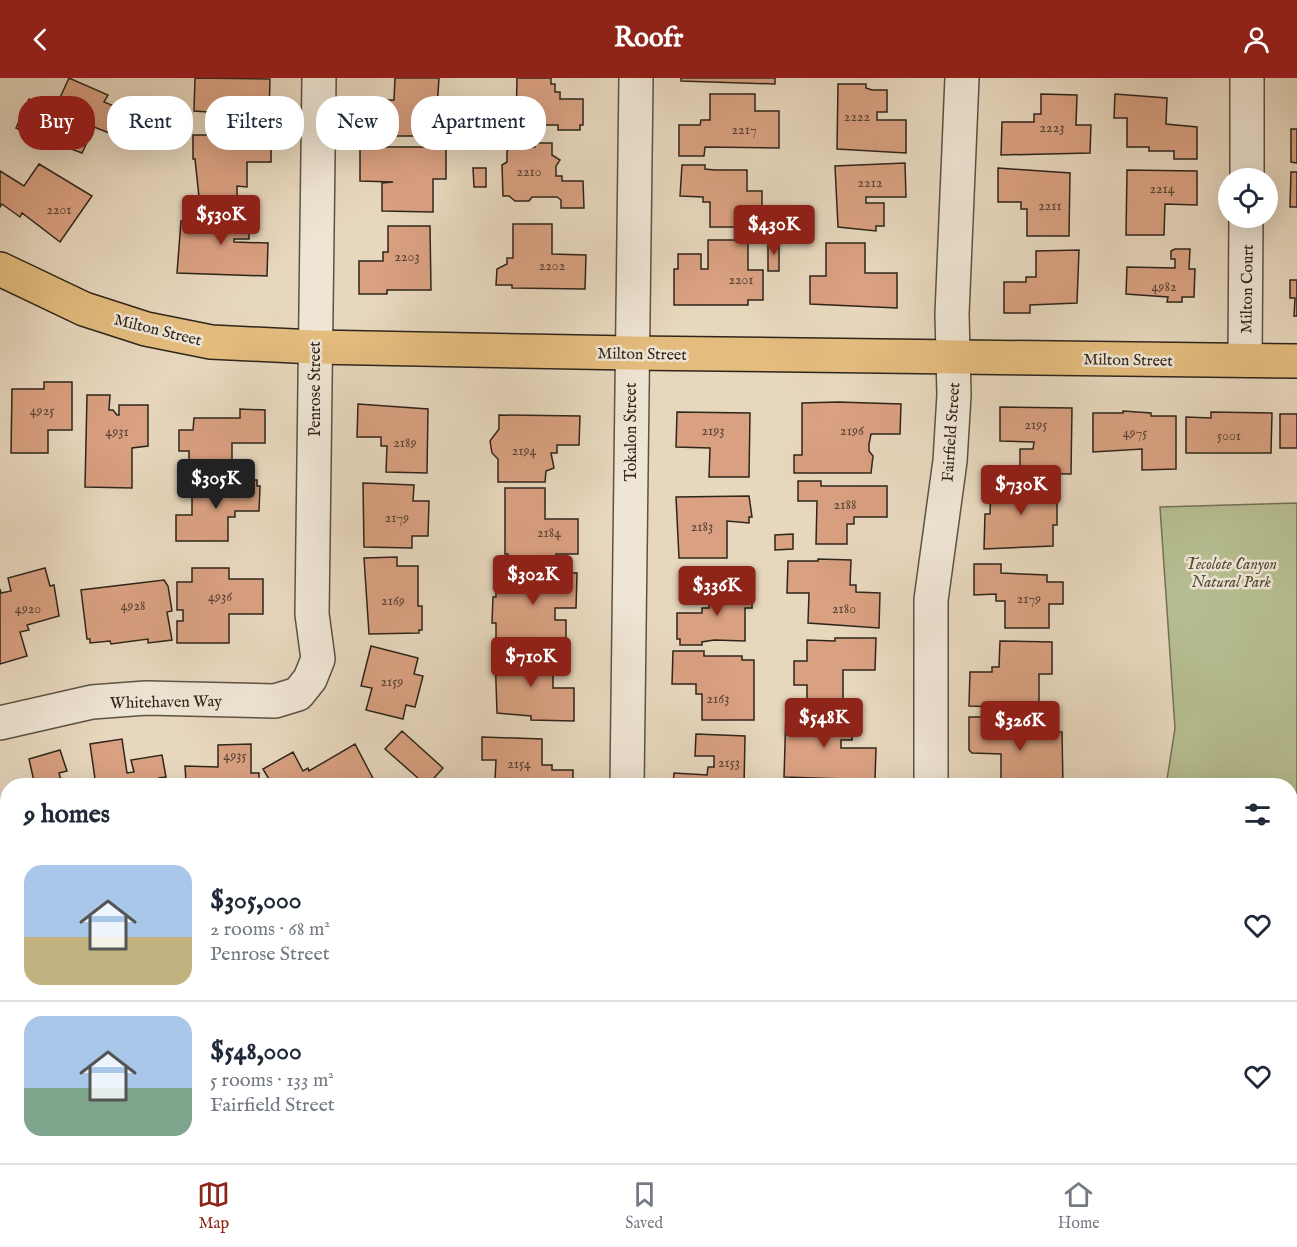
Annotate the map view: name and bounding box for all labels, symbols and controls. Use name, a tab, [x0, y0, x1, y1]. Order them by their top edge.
text: Roofr	[614, 22, 683, 56]
icon: back	[24, 23, 57, 56]
icon: person	[1240, 23, 1273, 56]
chip: Buy	[18, 96, 95, 150]
chip: Rent	[107, 96, 193, 150]
chip: Filters	[205, 96, 304, 150]
chip: New	[316, 96, 399, 150]
chip: Apartment	[411, 96, 546, 150]
house number: 2222	[844, 108, 871, 126]
house number: 2223	[1040, 119, 1064, 137]
house number: 2217	[732, 121, 756, 139]
house number: 2210	[516, 163, 542, 181]
map controls	[1218, 168, 1278, 228]
button: locate	[1218, 168, 1278, 228]
house number: 2212	[858, 174, 883, 192]
house number: 2214	[1149, 180, 1175, 198]
pin: $530K	[179, 195, 263, 246]
house number: 2211	[1038, 197, 1062, 215]
house number: 2201	[46, 201, 72, 219]
text: $530K	[196, 202, 246, 227]
pin: $430K	[732, 205, 816, 256]
text: $430K	[748, 212, 800, 237]
street label: Milton Court	[1237, 244, 1259, 334]
house number: 2203	[394, 248, 420, 266]
house number: 2202	[539, 257, 566, 275]
house number: 2201	[728, 271, 754, 289]
house number: 4982	[1151, 278, 1177, 296]
street label: Milton Street	[112, 310, 204, 352]
street label: Penrose Street	[306, 341, 326, 437]
street label: Milton Street	[597, 344, 687, 366]
street label: Milton Street	[1083, 350, 1173, 372]
street label: Fairfield Street	[939, 381, 965, 483]
street label: Tokalon Street	[622, 382, 642, 481]
house number: 4925	[30, 402, 54, 420]
house number: 2195	[1025, 416, 1047, 434]
house number: 2193	[701, 422, 725, 440]
house number: 2196	[840, 422, 865, 440]
house number: 4931	[105, 423, 129, 441]
house number: 4975	[1123, 424, 1147, 442]
house number: 5001	[1217, 427, 1241, 445]
house number: 2189	[393, 434, 417, 452]
house number: 2194	[512, 442, 536, 460]
pin: $305K	[174, 459, 258, 510]
pin: $730K	[979, 465, 1063, 516]
text: $305K	[191, 466, 241, 491]
text: $730K	[995, 472, 1047, 497]
house number: 2188	[834, 496, 856, 514]
house number: 2179	[385, 509, 409, 527]
house number: 2183	[691, 518, 713, 536]
house number: 2184	[537, 524, 561, 542]
pin: $302K	[491, 555, 575, 606]
park label: Tecolote Canyon Natural Park	[1185, 555, 1277, 593]
text: $302K	[507, 562, 559, 587]
pin: $336K	[675, 566, 759, 617]
text: $336K	[693, 573, 741, 598]
house number: 4936	[208, 588, 233, 606]
house number: 2179	[1017, 590, 1041, 608]
house number: 2169	[381, 592, 405, 610]
house number: 4928	[120, 597, 146, 615]
house number: 4920	[15, 600, 41, 618]
house number: 2180	[832, 600, 856, 618]
pin: $710K	[489, 637, 573, 688]
text: $710K	[505, 644, 557, 669]
house number: 2159	[381, 673, 403, 691]
house number: 2163	[707, 690, 729, 708]
street label: Whitehaven Way	[110, 692, 222, 714]
pin: $548K	[782, 698, 866, 749]
pin: $326K	[978, 701, 1062, 752]
text: $548K	[799, 705, 849, 730]
text: $326K	[995, 708, 1045, 733]
house number: 4935	[223, 747, 247, 765]
house number: 2153	[718, 754, 740, 772]
house number: 2154	[507, 755, 531, 773]
text: 9 homes	[24, 798, 110, 831]
icon: filters	[1241, 798, 1274, 831]
text: $305,000	[210, 884, 302, 917]
icon: home	[72, 889, 144, 961]
icon: heart	[1241, 909, 1274, 942]
text: 2 rooms · 68 m²	[210, 917, 330, 942]
text: Penrose Street	[210, 942, 330, 967]
text: $548,000	[210, 1035, 302, 1068]
icon: home	[72, 1040, 144, 1112]
icon: heart	[1241, 1060, 1274, 1093]
text: 5 rooms · 133 m²	[210, 1068, 334, 1093]
text: Fairfield Street	[210, 1093, 335, 1118]
tab: Map	[197, 1178, 230, 1234]
tab: Saved	[625, 1178, 663, 1234]
tab: Home	[1058, 1178, 1100, 1234]

